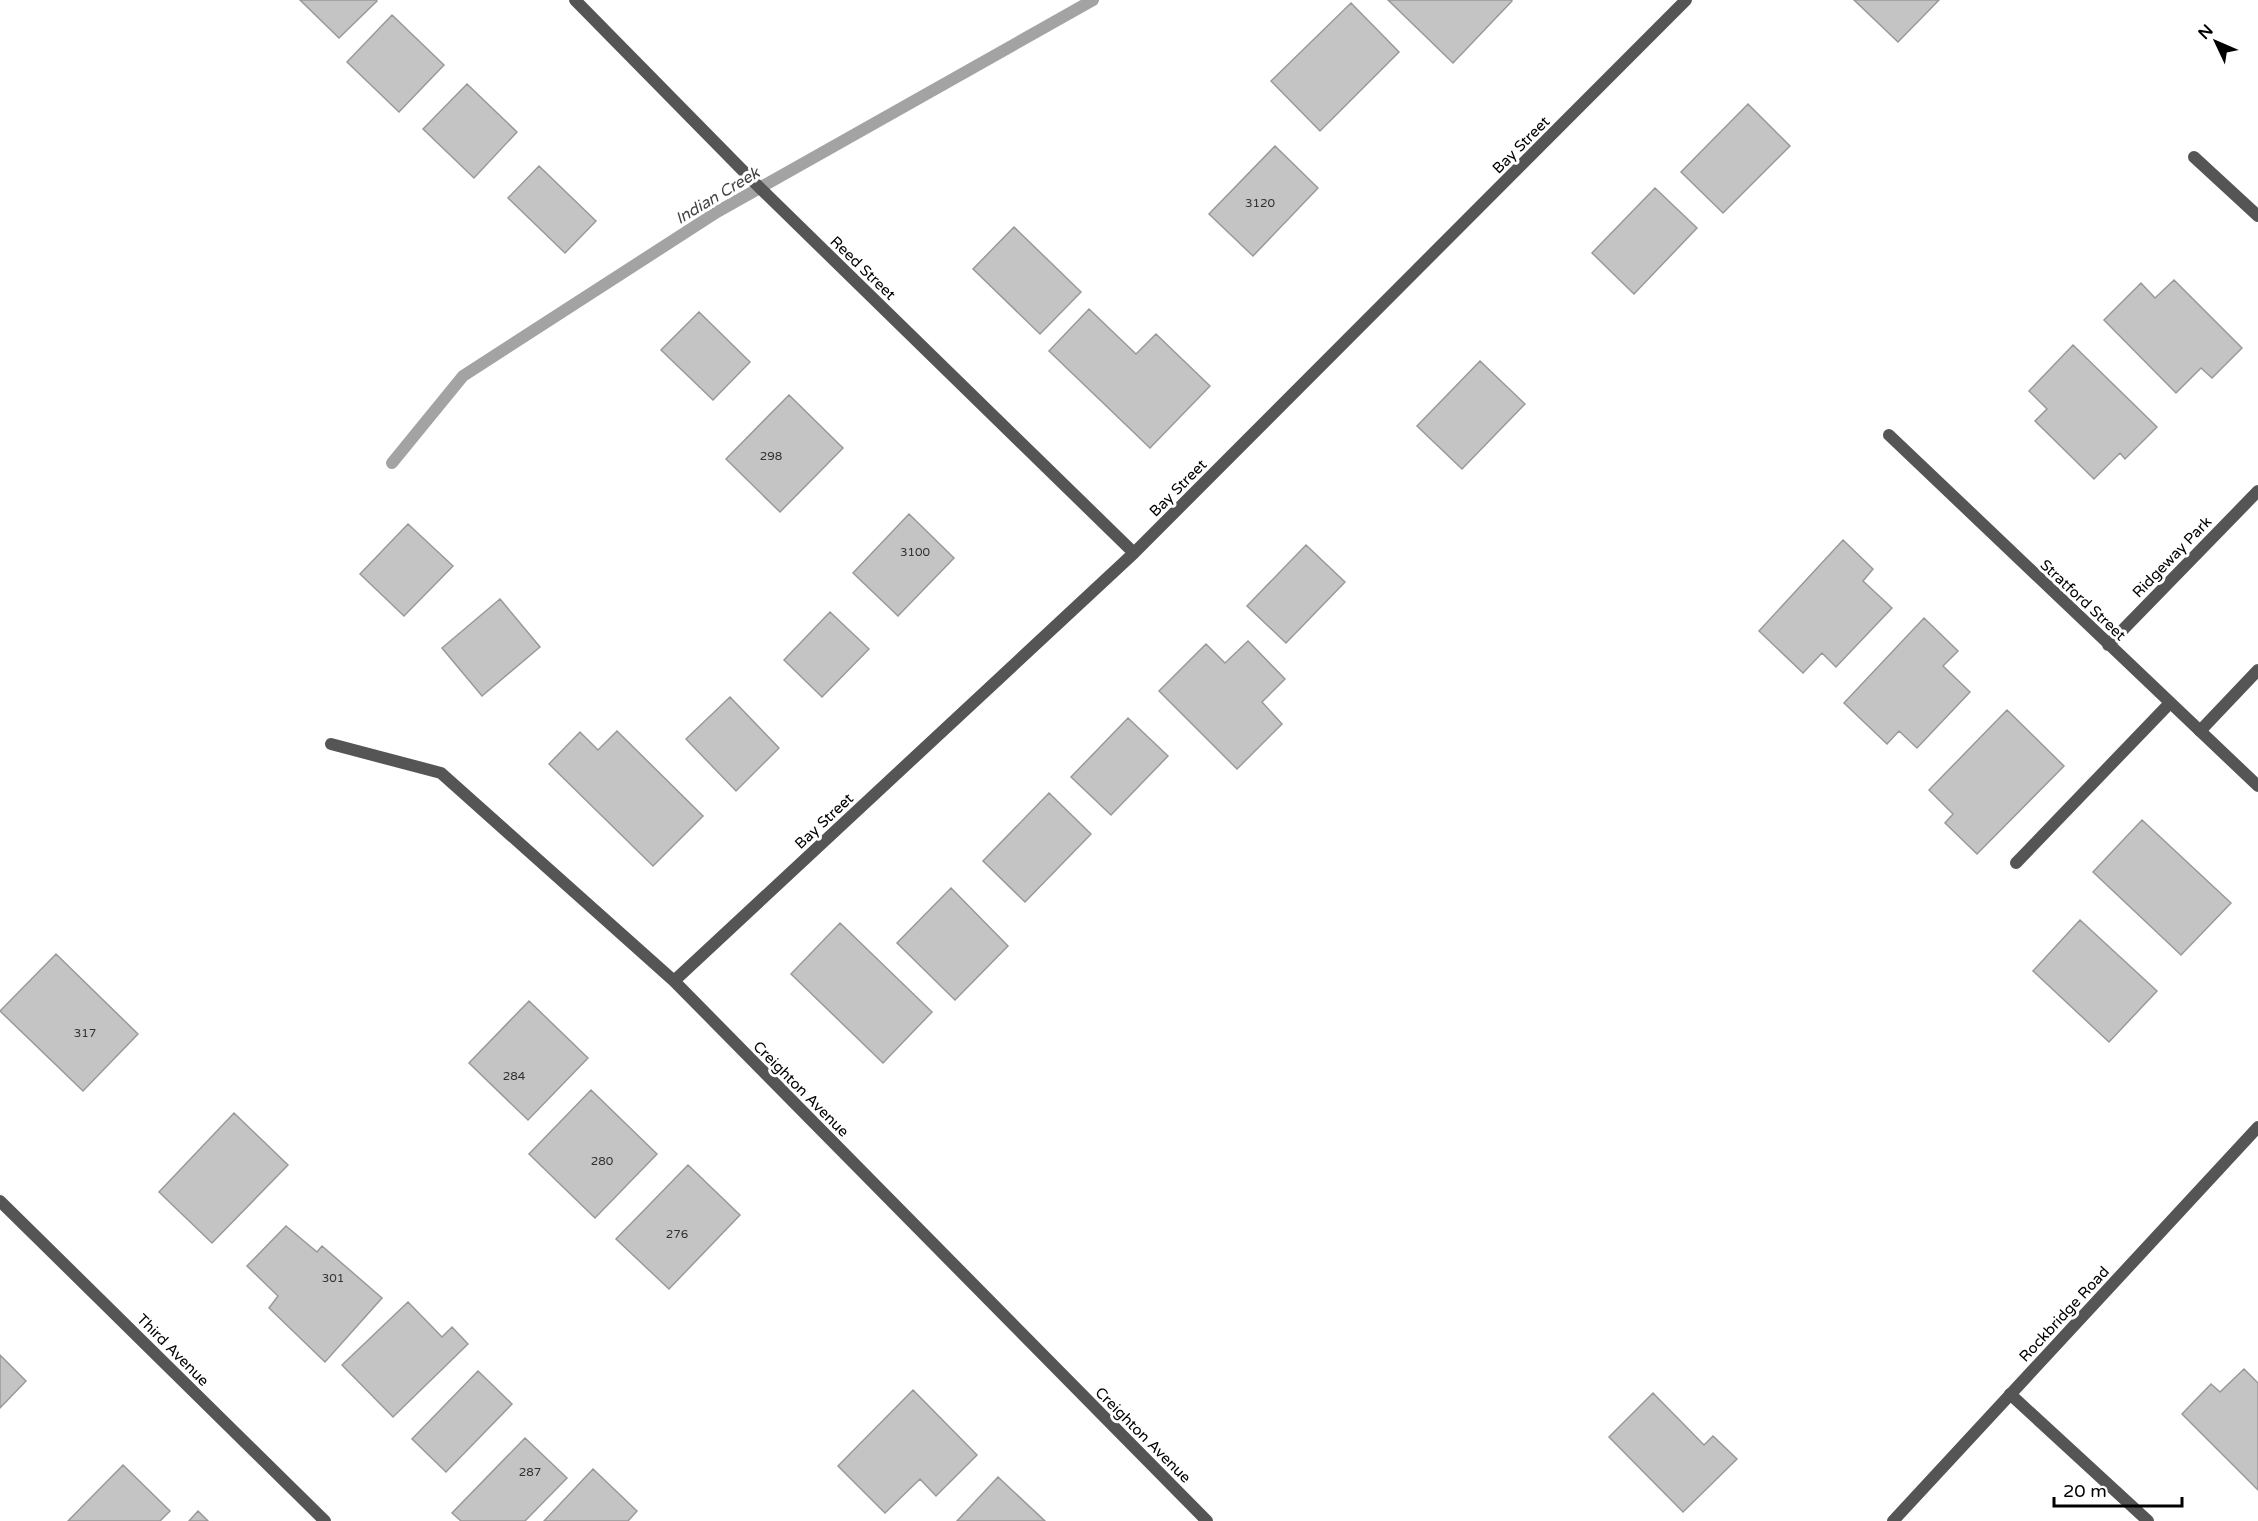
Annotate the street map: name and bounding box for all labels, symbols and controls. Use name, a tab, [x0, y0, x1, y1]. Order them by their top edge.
north arrow	[2186, 12, 2246, 72]
text: N	[2194, 21, 2218, 44]
street label: Bay Street	[1489, 112, 1554, 177]
water label: Indian Creek	[672, 162, 764, 229]
house number: 3120	[1245, 196, 1276, 210]
street label: Reed Street	[827, 232, 900, 304]
house number: 298	[760, 449, 782, 463]
street label: Bay Street	[1146, 455, 1211, 520]
street label: Ridgeway Park	[2129, 513, 2215, 601]
house number: 3100	[900, 545, 931, 559]
street label: Stratford Street	[2036, 556, 2130, 644]
street label: Bay Street	[791, 789, 857, 853]
house number: 317	[74, 1026, 96, 1040]
street label: Creighton Avenue	[749, 1037, 853, 1141]
house number: 284	[503, 1069, 526, 1083]
house number: 280	[591, 1154, 614, 1168]
house number: 276	[666, 1227, 688, 1241]
street label: Rockbridge Road	[2015, 1263, 2113, 1365]
house number: 301	[322, 1271, 344, 1285]
street label: Third Avenue	[133, 1310, 213, 1390]
street label: Creighton Avenue	[1091, 1383, 1195, 1487]
house number: 287	[519, 1465, 541, 1479]
scale bar	[2054, 1470, 2182, 1508]
text: 20 m	[2063, 1480, 2107, 1502]

